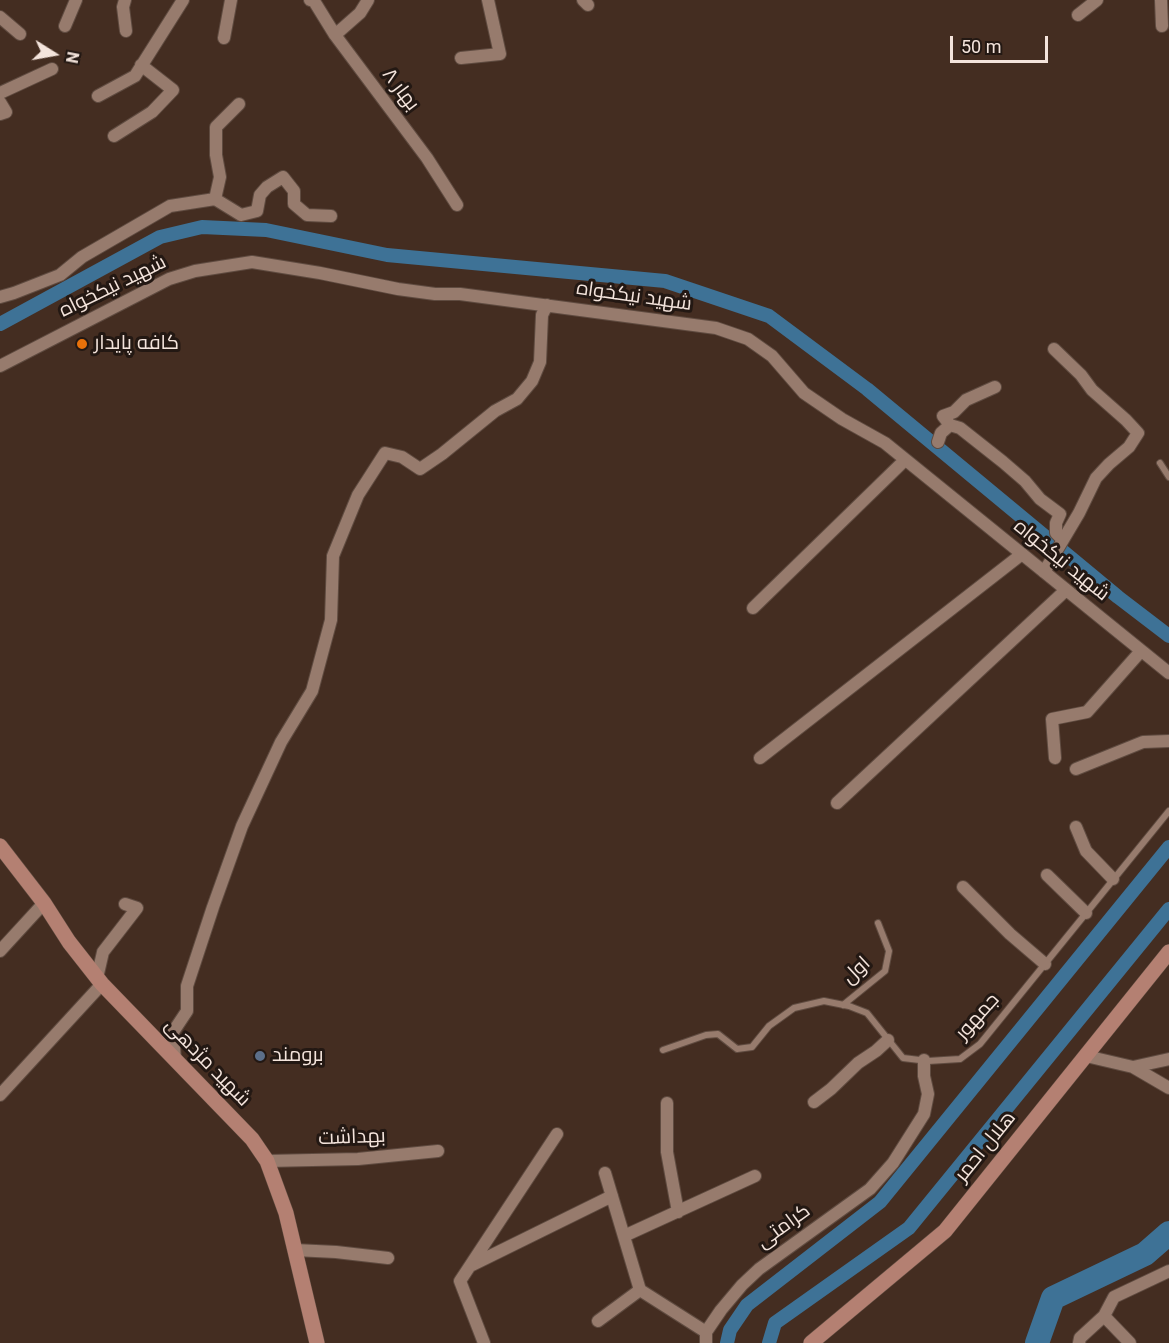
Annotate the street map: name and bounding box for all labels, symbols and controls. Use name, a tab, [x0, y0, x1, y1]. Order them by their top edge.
north arrow	[24, 24, 84, 84]
scale bar	[953, 24, 1050, 62]
text: 50 m	[961, 36, 1001, 57]
text: N	[62, 50, 83, 65]
street label: بهار ۸	[376, 64, 424, 116]
street label: شهید نیکخواه	[55, 251, 171, 323]
street label: شهید نیکخواه	[575, 277, 693, 317]
place label: کافه پایدار	[94, 332, 179, 356]
marker: کافه پایدار	[75, 337, 89, 351]
street label: شهید نیکخواه	[1008, 515, 1114, 607]
street label: اول	[838, 952, 876, 990]
street label: جمهور	[951, 989, 1005, 1045]
street label: شهید مژدهی	[159, 1014, 255, 1112]
place label: برومند	[272, 1044, 324, 1068]
marker: برومند	[253, 1049, 267, 1063]
street label: هلال احمر	[950, 1107, 1022, 1187]
street label: بهداشت	[318, 1125, 386, 1151]
street label: کرامتی	[753, 1200, 815, 1254]

